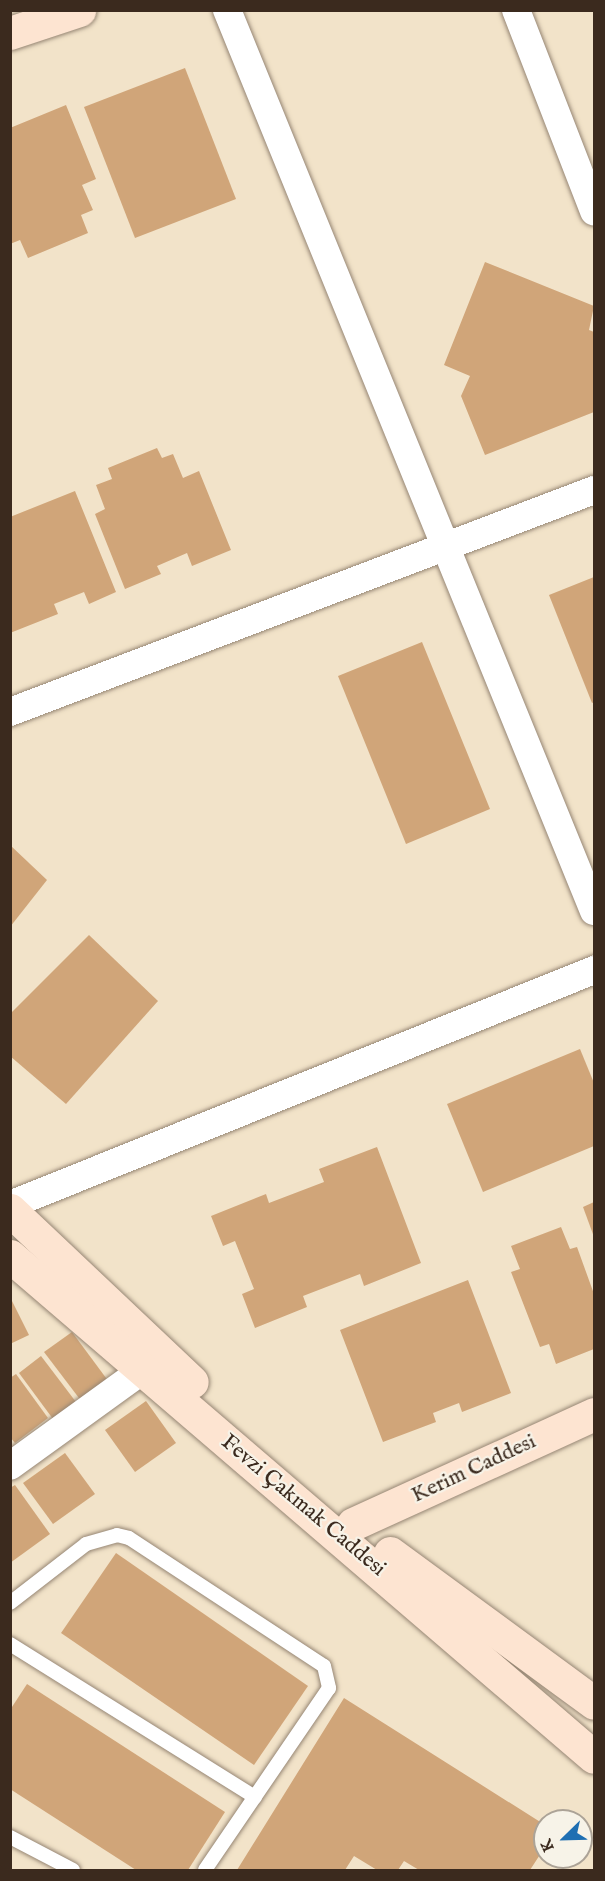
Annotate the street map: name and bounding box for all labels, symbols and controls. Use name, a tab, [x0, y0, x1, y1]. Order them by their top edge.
street label: Fevzi Çakmak Caddesi	[215, 1429, 391, 1583]
street label: Kerim Caddesi	[408, 1429, 540, 1509]
north arrow	[533, 1809, 593, 1869]
text: K	[537, 1836, 560, 1854]

